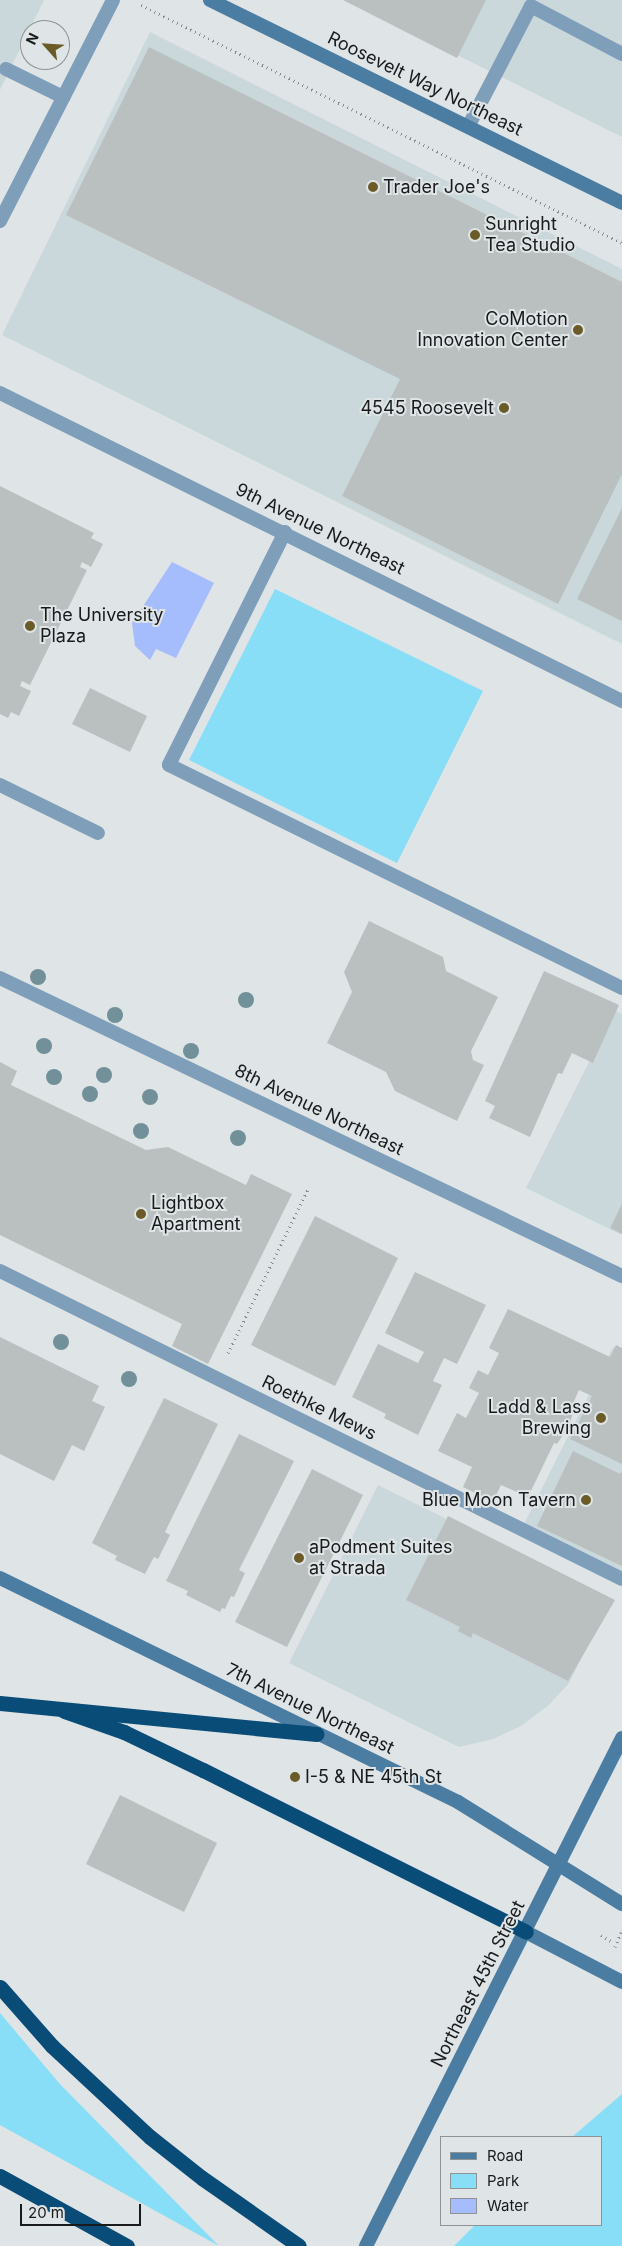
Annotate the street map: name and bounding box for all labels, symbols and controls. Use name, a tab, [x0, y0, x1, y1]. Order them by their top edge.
north arrow	[20, 20, 70, 70]
street label: Roosevelt Way Northeast	[324, 27, 526, 141]
text: N	[22, 30, 42, 47]
place label: Trader Joe's	[383, 176, 490, 198]
marker: Trader Joe's	[367, 181, 379, 193]
place label: Sunright Tea Studio	[485, 214, 575, 256]
marker: Sunright Tea Studio	[469, 229, 481, 241]
place label: CoMotion Innovation Center	[417, 309, 568, 352]
marker: CoMotion Innovation Center	[572, 324, 584, 336]
place label: 4545 Roosevelt	[360, 397, 494, 419]
marker: 4545 Roosevelt	[498, 402, 510, 414]
street label: 9th Avenue Northeast	[232, 479, 408, 579]
place label: The University Plaza	[40, 605, 163, 648]
marker: The University Plaza	[24, 620, 36, 632]
street label: 8th Avenue Northeast	[231, 1060, 407, 1160]
place label: Lightbox Apartment	[151, 1193, 240, 1236]
marker: Lightbox Apartment	[135, 1208, 147, 1220]
street label: Roethke Mews	[258, 1371, 380, 1445]
place label: Ladd & Lass Brewing	[488, 1397, 591, 1440]
marker: Ladd & Lass Brewing	[595, 1412, 607, 1424]
place label: Blue Moon Tavern	[422, 1489, 576, 1511]
marker: Blue Moon Tavern	[580, 1494, 592, 1506]
place label: aPodment Suites at Strada	[309, 1537, 452, 1580]
marker: aPodment Suites at Strada	[293, 1552, 305, 1564]
street label: 7th Avenue Northeast	[222, 1659, 398, 1759]
place label: I-5 & NE 45th St	[305, 1766, 442, 1788]
marker: I-5 & NE 45th St	[289, 1771, 301, 1783]
street label: Northeast 45th Street	[427, 1897, 529, 2071]
legend	[440, 2136, 602, 2226]
text: Road	[487, 2146, 523, 2165]
text: Park	[487, 2171, 519, 2190]
scale bar	[22, 2194, 144, 2226]
text: Water	[487, 2196, 529, 2215]
text: 20 m	[28, 2203, 64, 2222]

